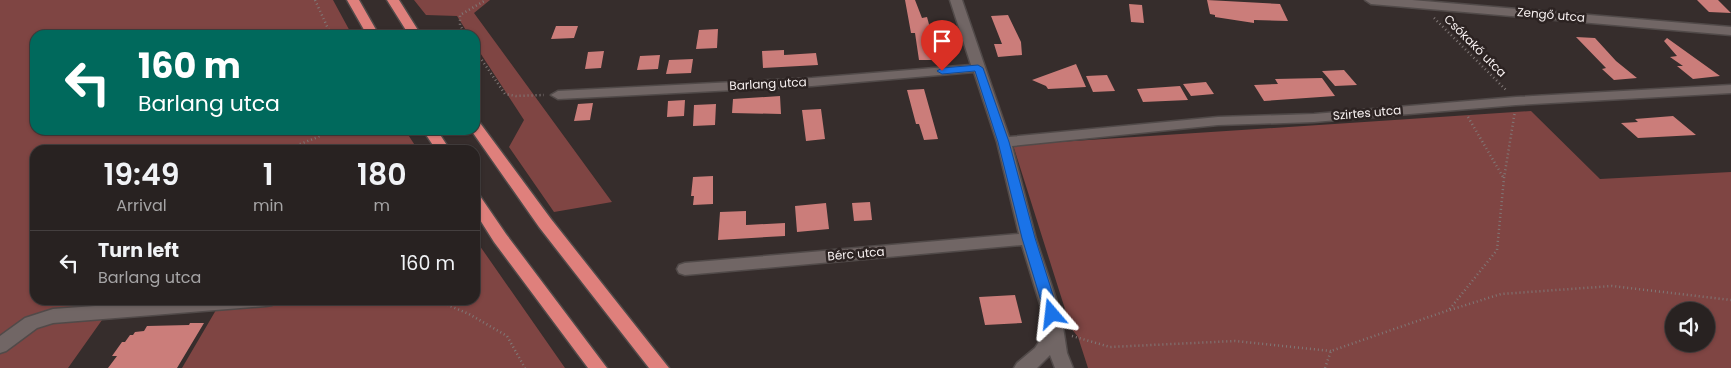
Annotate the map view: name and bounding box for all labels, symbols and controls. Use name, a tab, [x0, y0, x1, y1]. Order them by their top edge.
street label: Zengő utca	[1516, 3, 1586, 26]
street label: Csókakő utca	[1440, 11, 1510, 81]
pin	[921, 20, 963, 71]
icon: arrive	[928, 27, 956, 55]
text: 160 m	[138, 41, 241, 90]
icon: left	[55, 50, 120, 115]
street label: Barlang utca	[729, 73, 807, 94]
text: Barlang utca	[138, 88, 280, 119]
street label: Szirtes utca	[1332, 101, 1402, 124]
text: 19:49	[103, 153, 180, 196]
text: 1	[263, 153, 274, 196]
text: 180	[357, 153, 407, 196]
text: Arrival	[116, 194, 167, 217]
text: min	[253, 194, 284, 217]
text: m	[374, 194, 390, 217]
text: Turn left	[98, 237, 179, 264]
street label: Bérc utca	[827, 243, 885, 264]
icon: left	[55, 249, 83, 277]
text: 160 m	[400, 250, 455, 277]
text: Barlang utca	[98, 266, 201, 289]
position arrow	[1025, 287, 1077, 339]
map controls	[1665, 302, 1715, 352]
button: sound	[1665, 302, 1715, 352]

